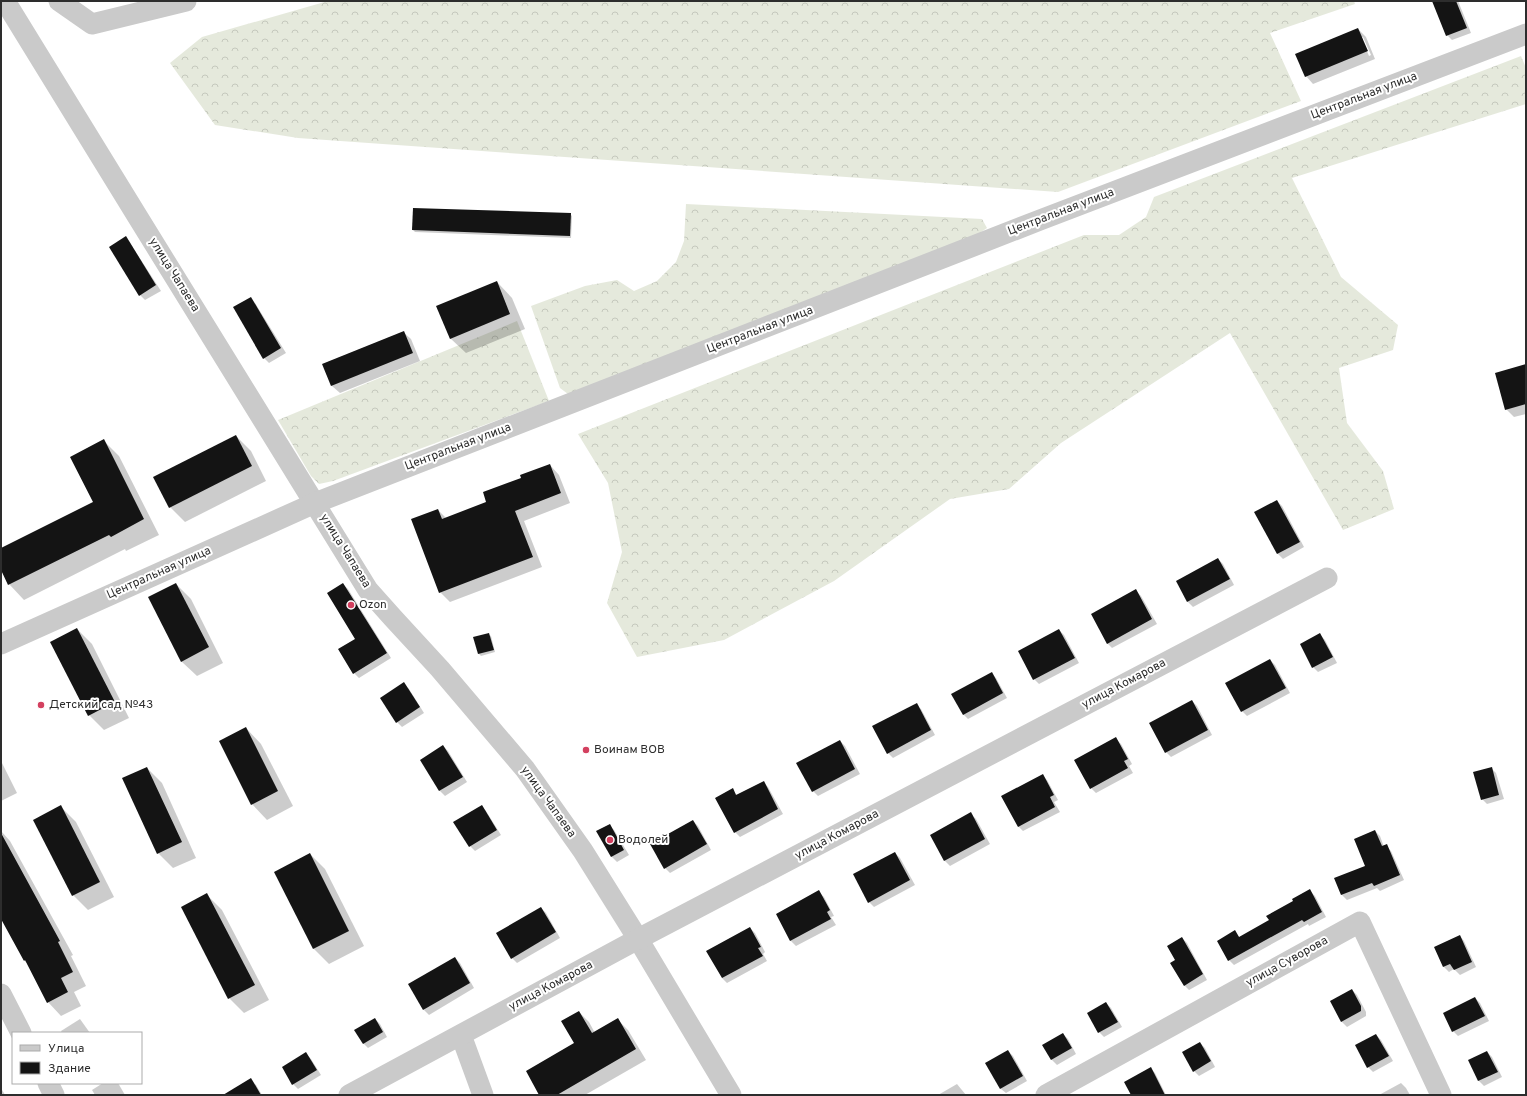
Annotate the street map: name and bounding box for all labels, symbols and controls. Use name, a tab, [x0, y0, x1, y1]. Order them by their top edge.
street label: Центральная улица	[1309, 68, 1419, 124]
street label: Центральная улица	[1006, 184, 1116, 240]
street label: улица Чапаева	[145, 235, 203, 315]
street label: Центральная улица	[705, 302, 815, 358]
street label: Центральная улица	[403, 419, 513, 475]
street label: улица Чапаева	[316, 511, 374, 591]
street label: Центральная улица	[104, 543, 214, 603]
place label: Ozon	[359, 597, 387, 613]
marker: Ozon	[346, 600, 356, 610]
street label: улица Комарова	[1079, 655, 1169, 713]
place label: Детский сад №43	[49, 697, 153, 713]
marker: Детский сад №43	[36, 700, 46, 710]
place label: Воинам ВОВ	[594, 742, 665, 758]
marker: Воинам ВОВ	[581, 745, 591, 755]
street label: улица Чапаева	[517, 763, 579, 841]
street label: улица Комарова	[792, 806, 882, 864]
place label: Водолей	[618, 832, 668, 848]
marker: Водолей	[605, 835, 615, 845]
street label: улица Суворова	[1243, 933, 1331, 991]
street label: улица Комарова	[506, 957, 596, 1015]
legend	[12, 1032, 142, 1084]
text: Улица	[48, 1041, 84, 1057]
text: Здание	[48, 1061, 91, 1077]

